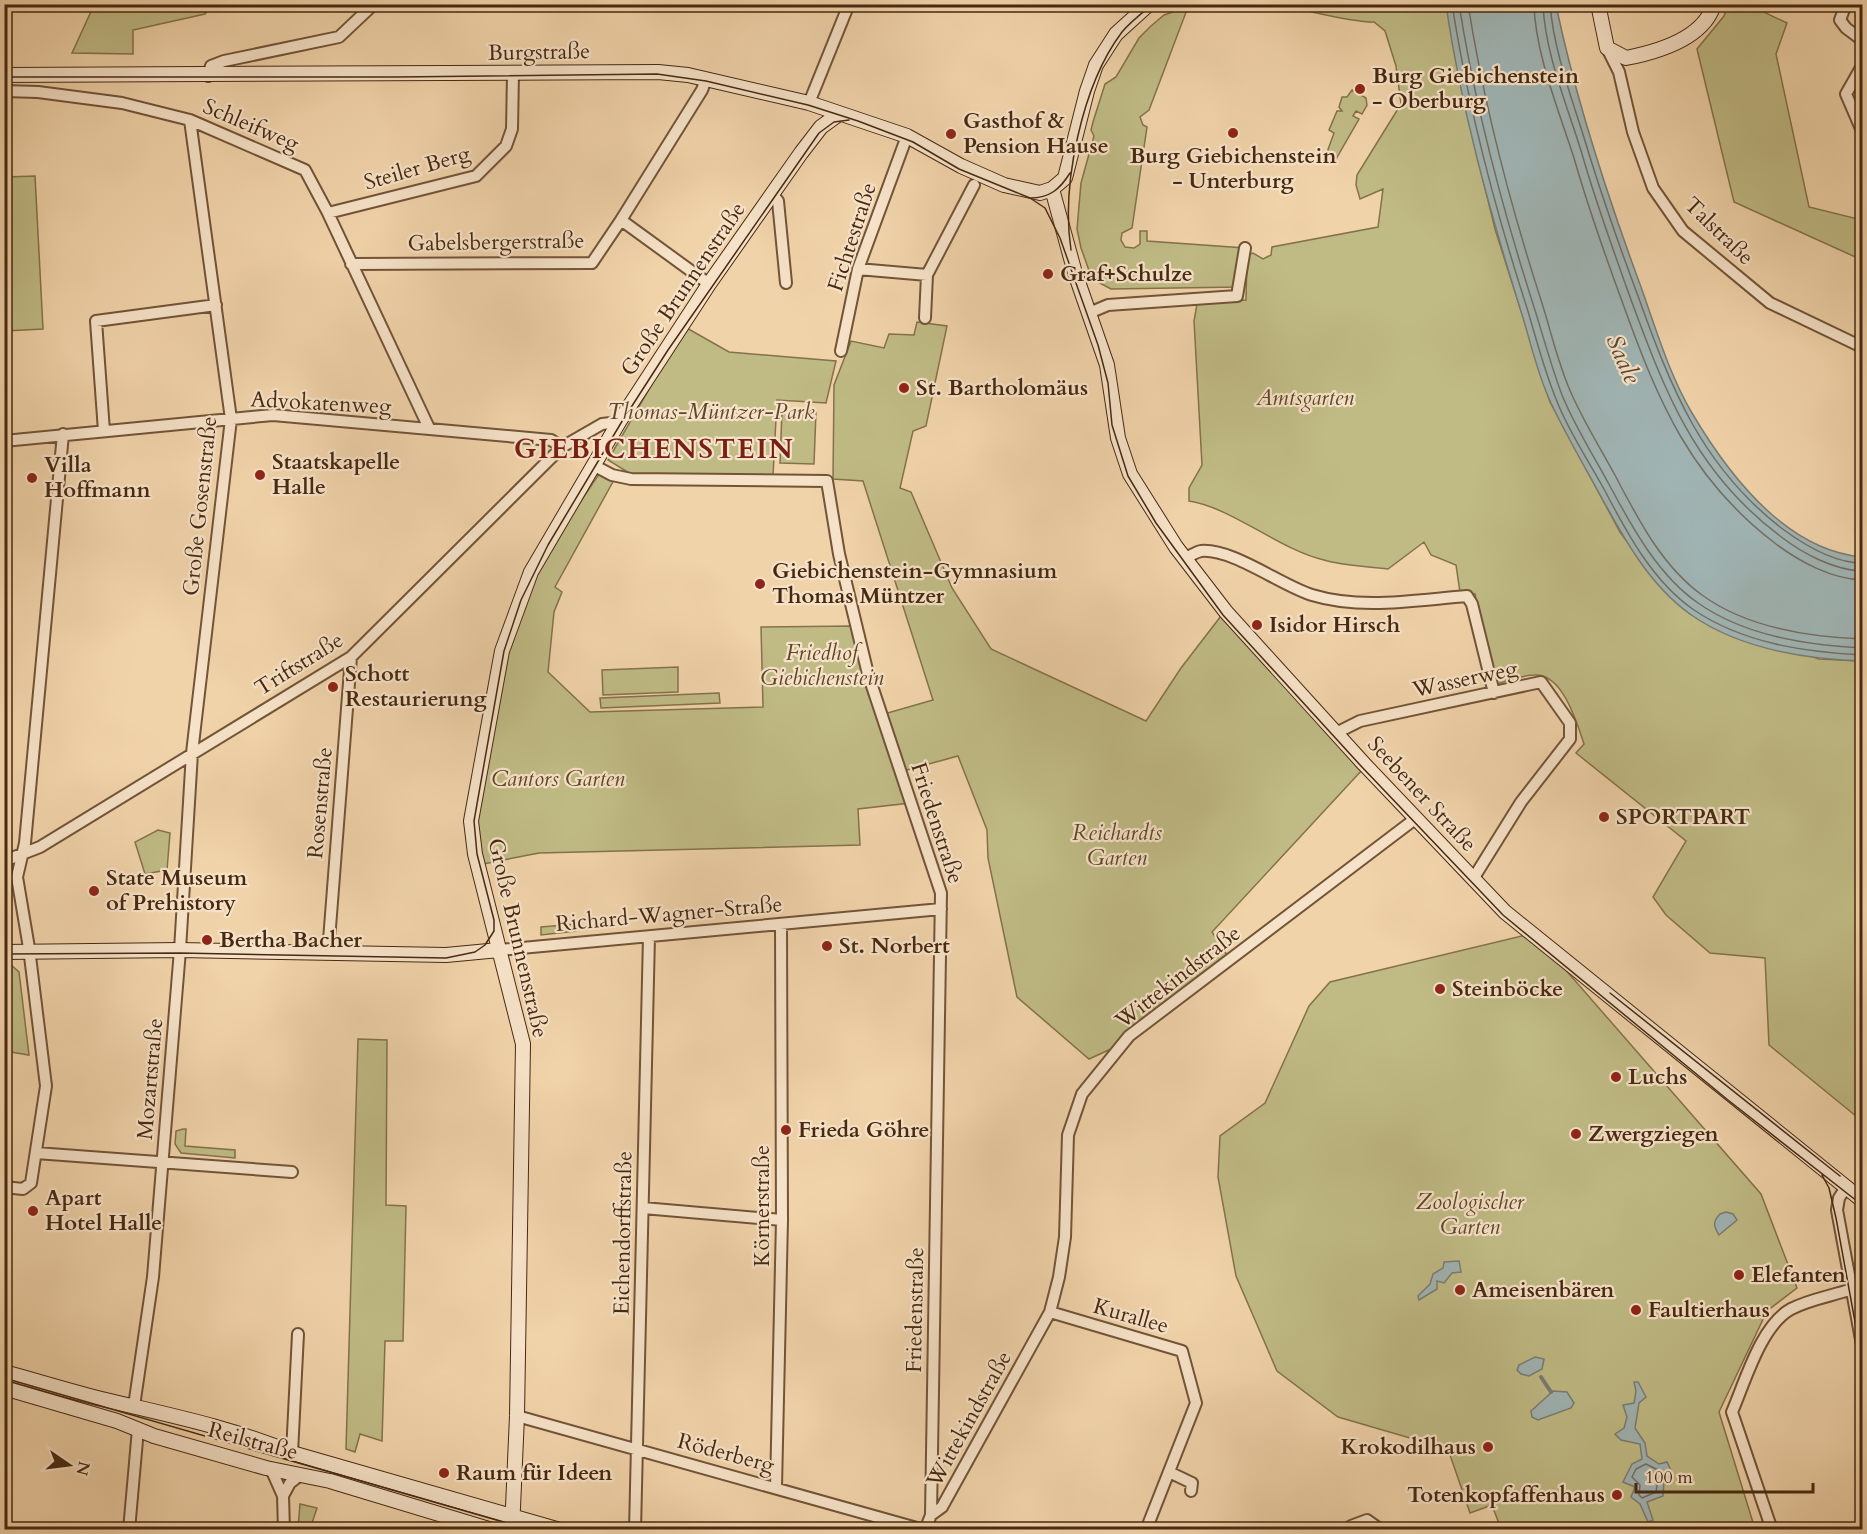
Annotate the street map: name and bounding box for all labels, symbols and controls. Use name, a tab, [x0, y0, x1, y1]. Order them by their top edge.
street label: Burgstraße	[488, 36, 590, 68]
place label: Burg Giebichenstein - Oberburg	[1372, 61, 1579, 116]
marker: Burg Giebichenstein - Oberburg	[1353, 82, 1367, 96]
street label: Schleifweg	[198, 91, 304, 159]
place label: Gasthof & Pension Hause	[963, 106, 1109, 161]
marker: Burg Giebichenstein - Unterburg	[1226, 126, 1240, 140]
marker: Gasthof & Pension Hause	[944, 127, 958, 141]
street label: Steiler Berg	[360, 138, 474, 197]
place label: Burg Giebichenstein - Unterburg	[1129, 141, 1337, 196]
street label: Fichtestraße	[820, 179, 884, 295]
street label: Talstraße	[1678, 190, 1760, 272]
street label: Große Brunnenstraße	[614, 196, 752, 382]
street label: Gabelsbergerstraße	[407, 225, 585, 259]
place label: Graf+Schulze	[1060, 259, 1193, 289]
marker: Graf+Schulze	[1041, 267, 1055, 281]
water label: Saale	[1598, 329, 1649, 389]
place label: St. Bartholomäus	[916, 373, 1088, 403]
marker: St. Bartholomäus	[897, 381, 911, 395]
park label: Amtsgarten	[1255, 383, 1354, 413]
street label: Advokatenweg	[250, 384, 393, 422]
park label: Thomas-Müntzer-Park	[607, 397, 815, 427]
street label: Große Gosenstraße	[176, 415, 224, 597]
district label: GIEBICHENSTEIN	[514, 430, 794, 468]
place label: Staatskapelle Halle	[272, 447, 400, 502]
place label: Villa Hoffmann	[44, 450, 151, 505]
marker: Staatskapelle Halle	[253, 468, 267, 482]
marker: Villa Hoffmann	[25, 471, 39, 485]
place label: Giebichenstein-Gymnasium Thomas Müntzer	[772, 556, 1058, 611]
marker: Giebichenstein-Gymnasium Thomas Müntzer	[753, 577, 767, 591]
place label: Isidor Hirsch	[1269, 610, 1400, 640]
marker: Isidor Hirsch	[1250, 618, 1264, 632]
street label: Triftstraße	[249, 625, 349, 703]
park label: Friedhof Giebichenstein	[760, 638, 884, 693]
street label: Wasserweg	[1409, 653, 1521, 705]
place label: Schott Restaurierung	[345, 659, 488, 714]
marker: Schott Restaurierung	[326, 680, 340, 694]
street label: Seebener Straße	[1361, 730, 1483, 858]
street label: Rosenstraße	[300, 746, 340, 860]
street label: Friedenstraße	[903, 759, 971, 887]
park label: Cantors Garten	[491, 764, 625, 794]
place label: SPORTPART	[1616, 802, 1750, 832]
marker: SPORTPART	[1597, 810, 1611, 824]
park label: Reichardts Garten	[1072, 818, 1162, 873]
street label: Große Brunnenstraße	[480, 835, 556, 1041]
place label: State Museum of Prehistory	[106, 863, 248, 918]
marker: State Museum of Prehistory	[87, 884, 101, 898]
street label: Richard-Wagner-Straße	[554, 889, 784, 939]
street label: Wittekindstraße	[1108, 919, 1247, 1036]
place label: Bertha Bacher	[219, 925, 362, 955]
place label: St. Norbert	[839, 931, 950, 961]
marker: Bertha Bacher	[200, 933, 214, 947]
marker: St. Norbert	[820, 939, 834, 953]
place label: Steinböcke	[1452, 974, 1563, 1004]
marker: Steinböcke	[1433, 982, 1447, 996]
street label: Mozartstraße	[130, 1017, 170, 1141]
place label: Luchs	[1628, 1062, 1687, 1092]
marker: Luchs	[1609, 1070, 1623, 1084]
place label: Frieda Göhre	[798, 1115, 929, 1145]
place label: Zwergziegen	[1588, 1119, 1719, 1149]
marker: Frieda Göhre	[779, 1123, 793, 1137]
marker: Zwergziegen	[1569, 1127, 1583, 1141]
street label: Körnerstraße	[747, 1145, 777, 1267]
street label: Eichendorffstraße	[607, 1151, 639, 1315]
place label: Apart Hotel Halle	[45, 1183, 162, 1238]
park label: Zoologischer Garten	[1416, 1187, 1525, 1242]
marker: Apart Hotel Halle	[26, 1204, 40, 1218]
street label: Friedenstraße	[899, 1247, 931, 1373]
place label: Elefanten	[1751, 1260, 1846, 1290]
marker: Elefanten	[1732, 1268, 1746, 1282]
place label: Ameisenbären	[1472, 1275, 1614, 1305]
marker: Ameisenbären	[1453, 1283, 1467, 1297]
street label: Kurallee	[1090, 1291, 1172, 1341]
place label: Faultierhaus	[1648, 1295, 1770, 1325]
marker: Faultierhaus	[1629, 1303, 1643, 1317]
street label: Wittekindstraße	[919, 1345, 1019, 1493]
street label: Reilstraße	[205, 1415, 301, 1467]
street label: Röderberg	[674, 1426, 778, 1480]
place label: Krokodilhaus	[1340, 1432, 1476, 1462]
north arrow	[39, 1435, 99, 1495]
marker: Krokodilhaus	[1481, 1440, 1495, 1454]
scale bar	[1636, 1456, 1813, 1494]
place label: Raum für Ideen	[456, 1458, 612, 1488]
text: N	[70, 1459, 95, 1478]
text: 100 m	[1645, 1465, 1693, 1490]
marker: Raum für Ideen	[437, 1466, 451, 1480]
place label: Totenkopfaffenhaus	[1407, 1480, 1605, 1510]
marker: Totenkopfaffenhaus	[1610, 1488, 1624, 1502]

